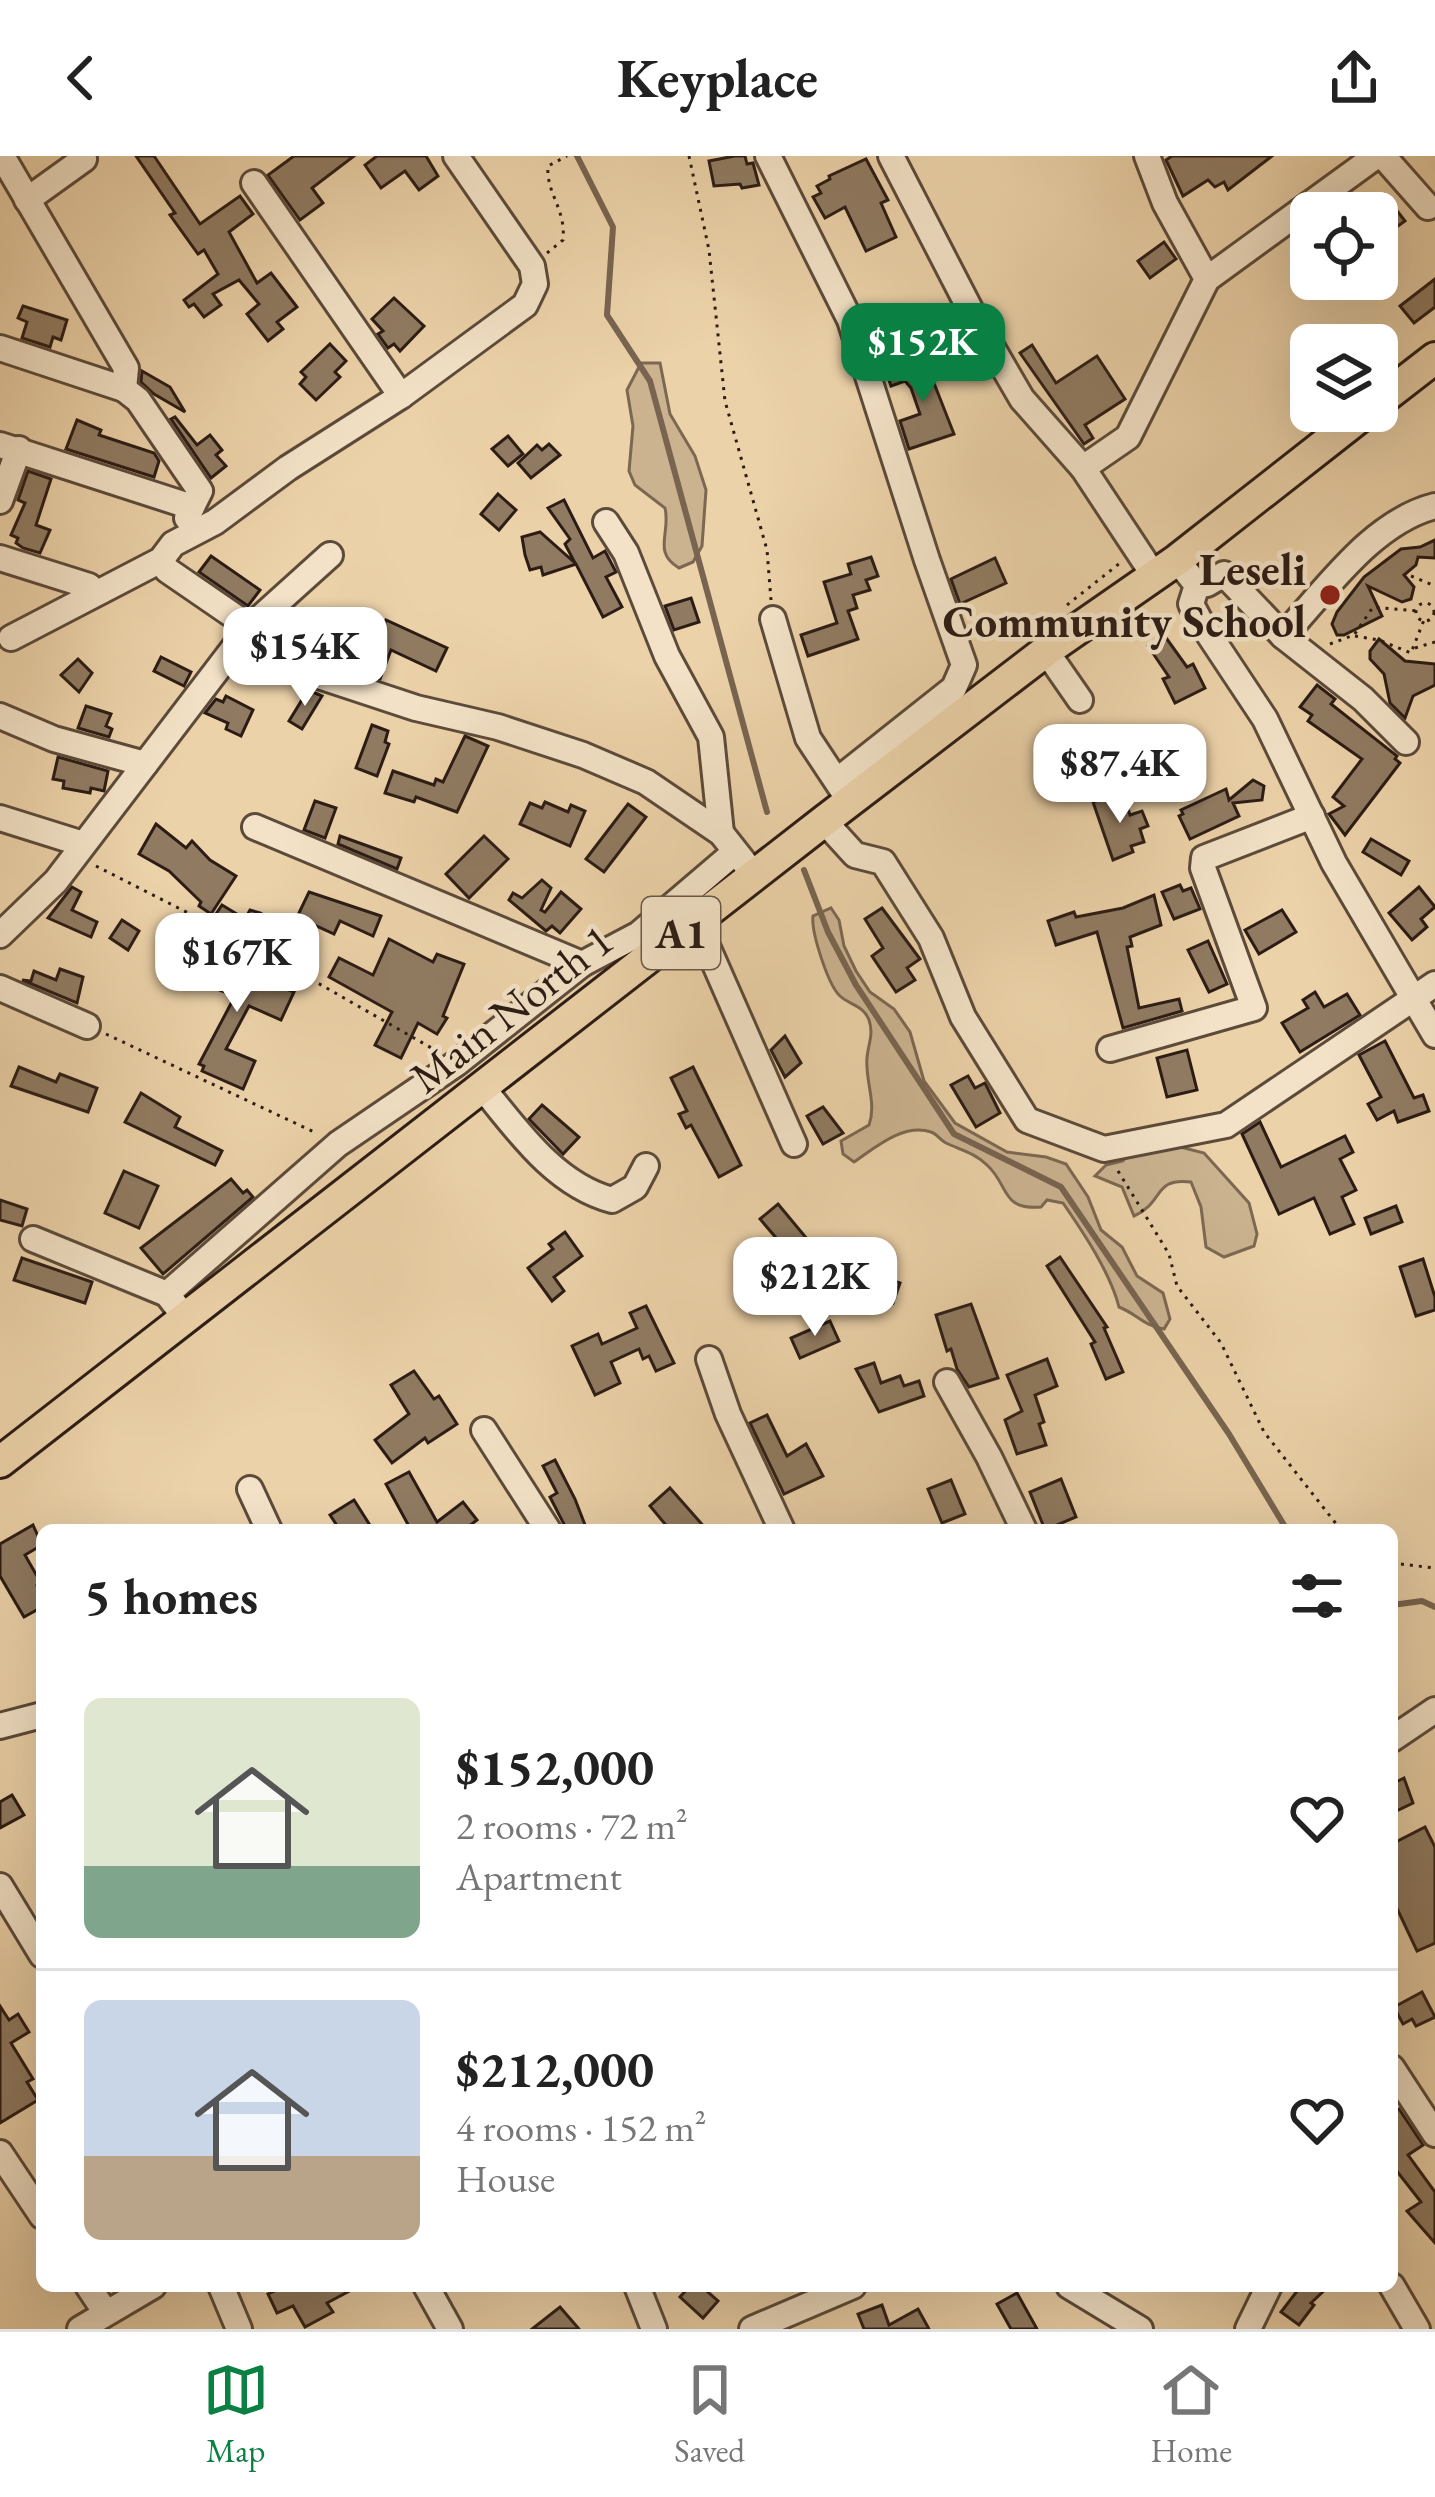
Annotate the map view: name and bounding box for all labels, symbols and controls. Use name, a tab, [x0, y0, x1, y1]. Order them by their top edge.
text: Keyplace	[617, 43, 818, 113]
icon: back	[48, 45, 114, 111]
icon: share	[1321, 45, 1387, 111]
map controls	[1290, 192, 1398, 432]
button: locate	[1290, 192, 1398, 300]
pin: $152K	[839, 303, 1007, 405]
text: $152K	[868, 316, 978, 367]
button: layers	[1290, 324, 1398, 432]
place label: Leseli Community School	[943, 540, 1306, 650]
marker: Leseli Community School	[1317, 582, 1343, 608]
pin: $154K	[221, 607, 389, 709]
text: $154K	[250, 620, 360, 671]
pin: $87.4K	[1022, 724, 1218, 826]
text: $87.4K	[1060, 737, 1180, 788]
road number: A1	[642, 897, 720, 969]
street label: Main North 1	[398, 911, 624, 1105]
pin: $167K	[153, 913, 321, 1015]
text: $167K	[182, 926, 292, 977]
pin: $212K	[731, 1237, 899, 1339]
text: $212K	[760, 1250, 870, 1301]
text: 5 homes	[84, 1563, 258, 1629]
icon: filters	[1284, 1563, 1350, 1629]
text: $152,000	[456, 1734, 654, 1800]
icon: home	[180, 1746, 324, 1890]
icon: heart	[1284, 1785, 1350, 1851]
text: 2 rooms · 72 m²	[456, 1800, 688, 1851]
text: Apartment	[456, 1851, 622, 1902]
text: $212,000	[456, 2036, 654, 2102]
icon: home	[180, 2048, 324, 2192]
icon: heart	[1284, 2087, 1350, 2153]
text: 4 rooms · 152 m²	[456, 2102, 707, 2153]
text: House	[456, 2153, 555, 2204]
tab: Map	[203, 2357, 269, 2472]
tab: Saved	[674, 2357, 745, 2472]
tab: Home	[1151, 2357, 1232, 2472]

